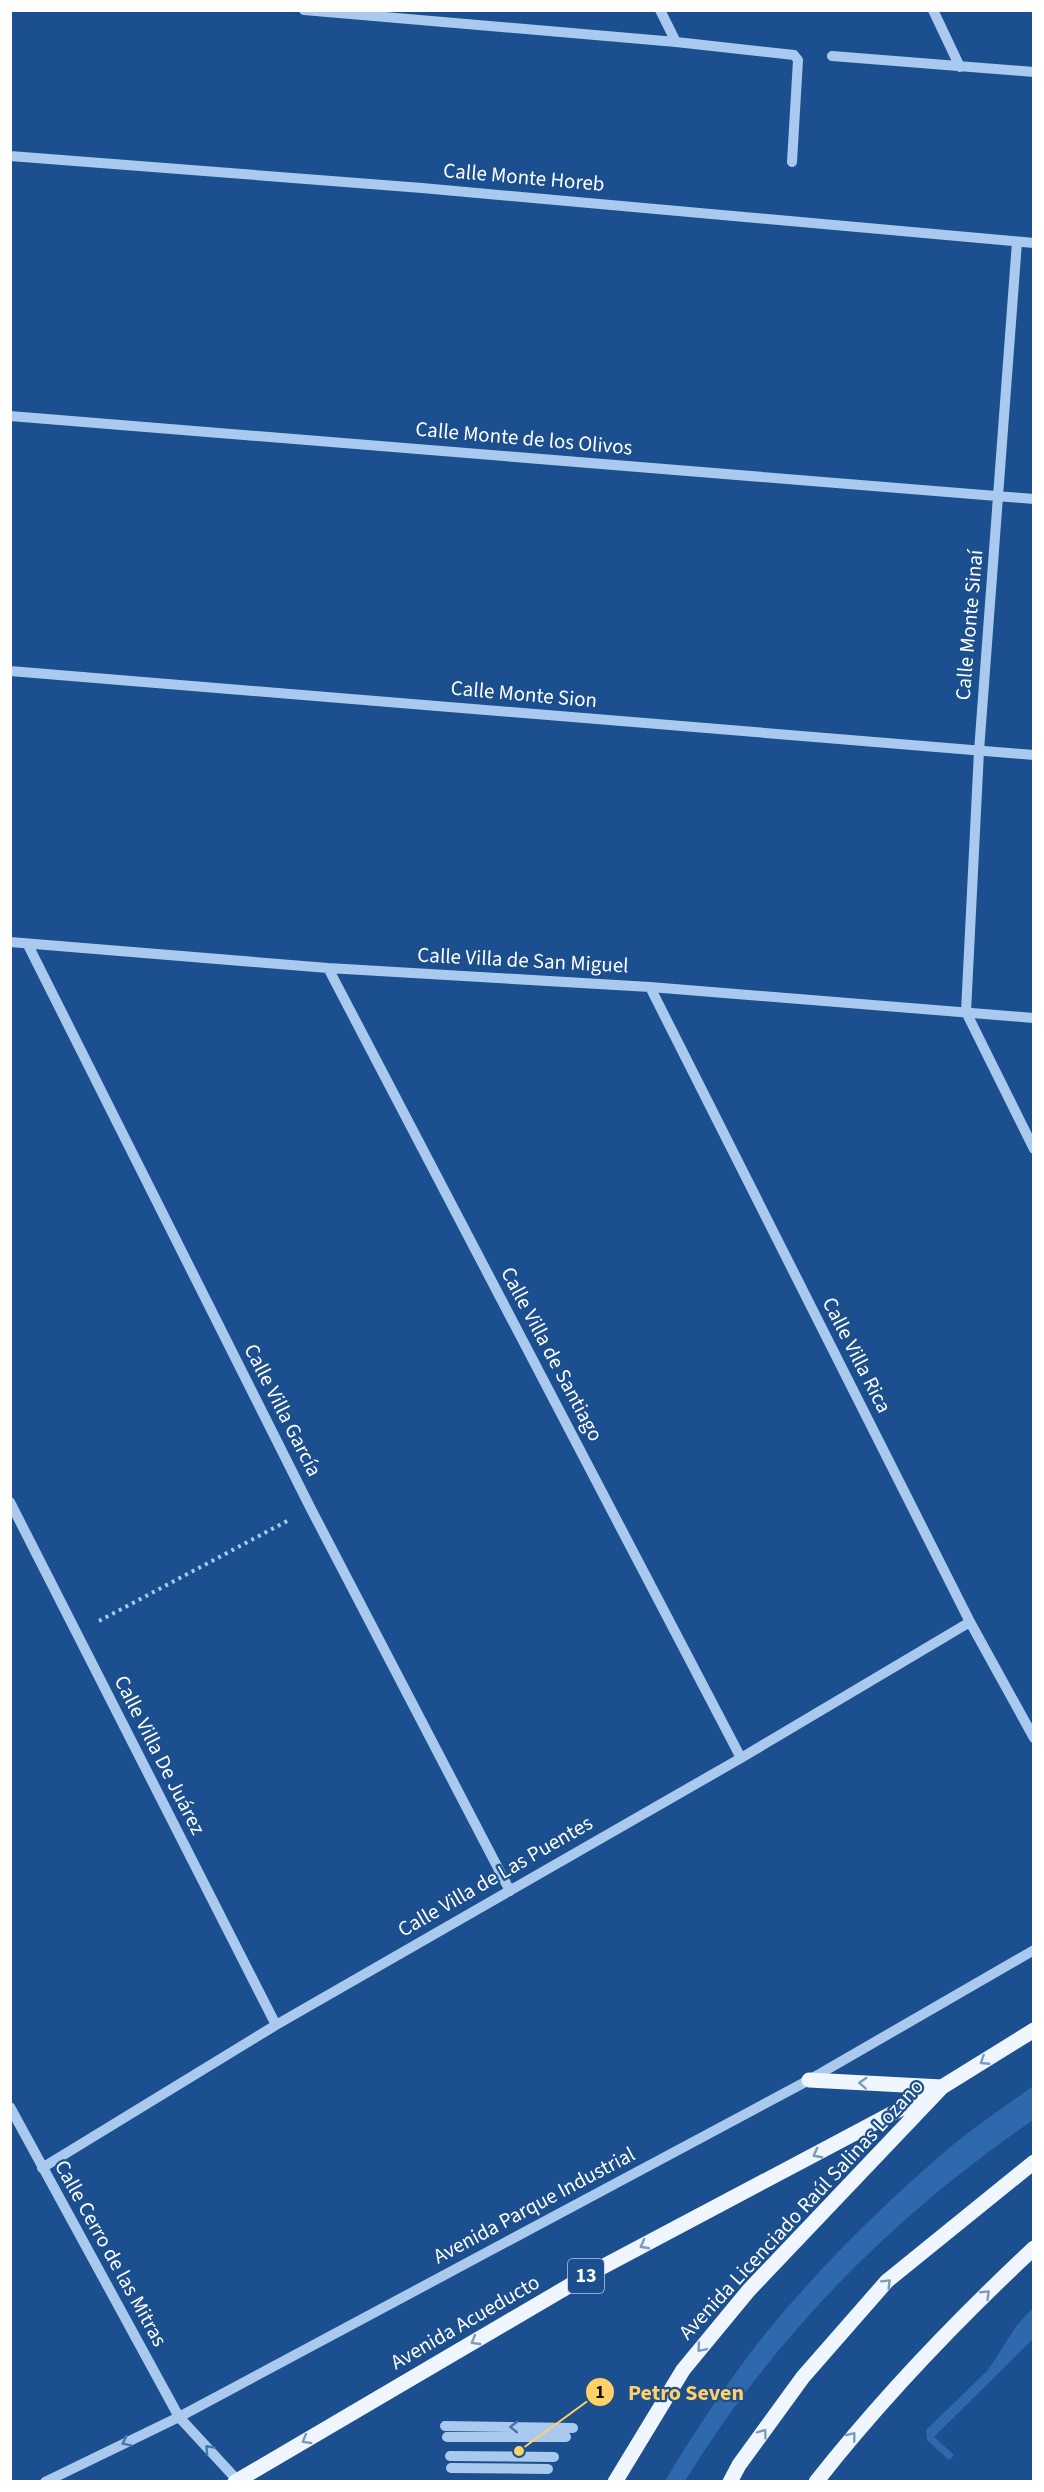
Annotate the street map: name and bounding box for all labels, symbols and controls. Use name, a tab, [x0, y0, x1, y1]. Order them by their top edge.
street label: Calle Monte Horeb	[442, 155, 606, 199]
street label: Calle Monte de los Olivos	[414, 414, 634, 462]
street label: Calle Monte Sinaí	[947, 548, 991, 702]
street label: Calle Monte Sion	[450, 673, 598, 715]
street label: Calle Villa de San Miguel	[417, 939, 629, 981]
street label: Calle Villa de Santiago	[493, 1262, 611, 1446]
street label: Calle Villa Rica	[815, 1292, 899, 1418]
street label: Calle Villa García	[237, 1338, 329, 1482]
street label: Calle Villa De Juárez	[107, 1670, 213, 1840]
street label: Calle Villa de Las Puentes	[392, 1808, 598, 1944]
one-way arrow	[980, 2053, 990, 2065]
street label: Avenida Licenciado Raúl Salinas Lozano	[672, 2072, 930, 2346]
one-way arrow	[859, 2076, 868, 2089]
street label: Avenida Parque Industrial	[428, 2139, 640, 2271]
one-way arrow	[812, 2147, 823, 2158]
street label: Calle Cerro de las Mitras	[47, 2154, 175, 2352]
one-way arrow	[640, 2238, 651, 2249]
road number: 13	[568, 2259, 604, 2293]
street label: Avenida Acueducto	[385, 2267, 545, 2377]
one-way arrow	[879, 2279, 890, 2290]
one-way arrow	[978, 2290, 989, 2301]
one-way arrow	[470, 2334, 481, 2345]
one-way arrow	[697, 2342, 708, 2353]
callout: Petro Seven	[585, 2372, 756, 2412]
text: Petro Seven	[628, 2377, 744, 2409]
text: 1	[595, 2380, 605, 2405]
one-way arrow	[510, 2421, 519, 2433]
one-way arrow	[755, 2429, 766, 2440]
one-way arrow	[845, 2431, 856, 2442]
one-way arrow	[302, 2432, 312, 2444]
one-way arrow	[121, 2435, 132, 2447]
one-way arrow	[205, 2446, 216, 2456]

